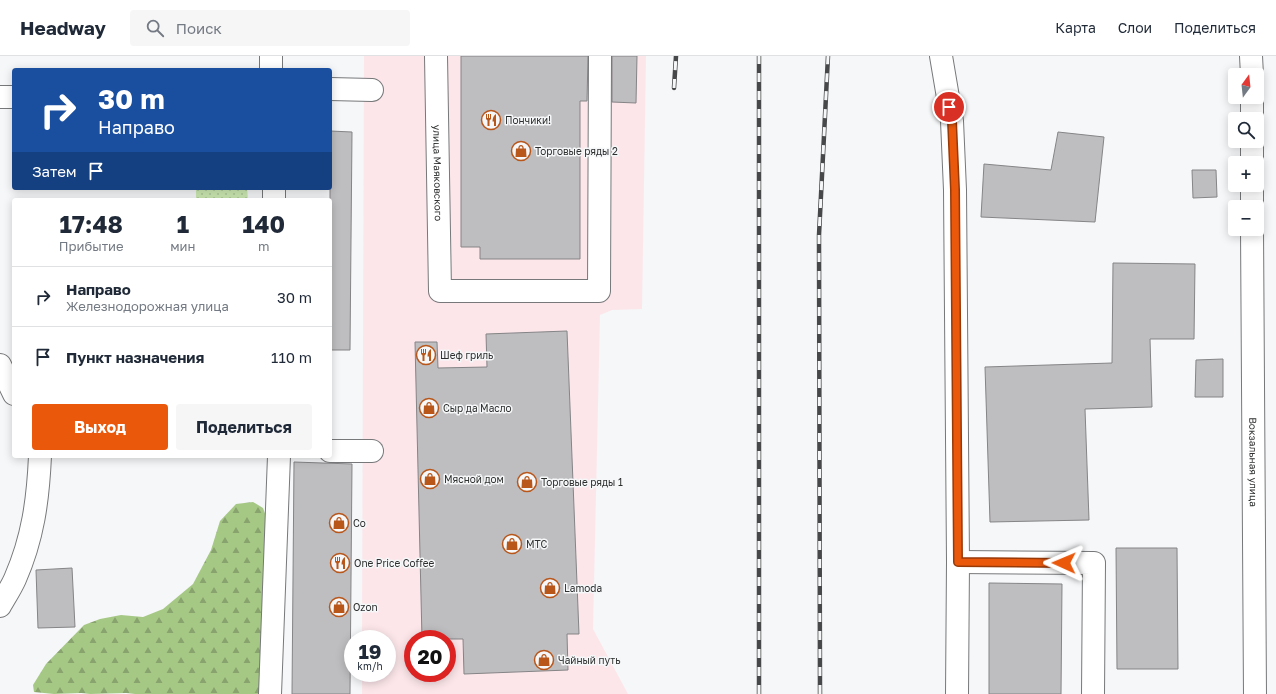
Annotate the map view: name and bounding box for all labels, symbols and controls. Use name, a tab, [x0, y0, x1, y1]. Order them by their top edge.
search box	[130, 10, 410, 46]
text: Headway	[20, 16, 106, 39]
icon: search	[144, 17, 166, 39]
text: Поиск	[176, 19, 222, 37]
text: Карта	[1055, 19, 1096, 36]
text: Слои	[1118, 19, 1152, 36]
text: Поделиться	[1174, 19, 1256, 36]
north arrow	[1228, 68, 1264, 104]
map controls	[1228, 68, 1264, 236]
text: 30 m	[98, 82, 165, 115]
icon: right	[32, 84, 84, 136]
pin	[932, 90, 966, 124]
icon: arrive	[938, 96, 960, 118]
restaurant icon: Пончики!	[480, 109, 502, 131]
button: search	[1228, 112, 1264, 148]
place label: Пончики!	[505, 114, 551, 126]
text: Направо	[98, 116, 175, 138]
street label: улица Маяковского	[431, 125, 445, 221]
shop icon: Торговые ряды 2	[510, 140, 532, 162]
place label: Торговые ряды 2	[535, 145, 618, 157]
button: +	[1228, 156, 1264, 192]
icon: arrive	[85, 160, 107, 182]
text: Затем	[32, 162, 77, 180]
button: −	[1228, 200, 1264, 236]
text: 17:48	[59, 209, 123, 238]
text: 1	[177, 209, 189, 238]
text: 140	[242, 209, 285, 238]
text: Прибытие	[59, 238, 124, 254]
text: мин	[170, 238, 195, 254]
text: m	[258, 238, 269, 254]
text: Направо	[66, 280, 131, 298]
icon: right	[32, 286, 54, 308]
text: 30 m	[277, 288, 312, 306]
text: Железнодорожная улица	[66, 298, 229, 314]
restaurant icon: Шеф гриль	[415, 344, 437, 366]
icon: arrive	[32, 346, 54, 368]
text: Пункт назначения	[66, 348, 204, 366]
text: 110 m	[271, 348, 312, 366]
place label: Шеф гриль	[440, 349, 493, 361]
shop icon: Сыр да Масло	[418, 397, 440, 419]
place label: Сыр да Масло	[443, 402, 512, 414]
button: Выход	[32, 404, 168, 450]
button: Поделиться	[176, 404, 312, 450]
street label: Вокзальная улица	[1247, 417, 1260, 507]
shop icon: Мясной дом	[419, 468, 441, 490]
shop icon: Торговые ряды 1	[516, 471, 538, 493]
place label: Мясной дом	[444, 473, 504, 485]
place label: Торговые ряды 1	[541, 476, 623, 488]
shop icon: Со	[328, 512, 350, 534]
place label: Со	[353, 517, 366, 529]
shop icon: МТС	[501, 533, 523, 555]
place label: МТС	[526, 538, 548, 550]
position arrow	[1043, 542, 1085, 584]
restaurant icon: One Price Coffee	[329, 552, 351, 574]
place label: One Price Coffee	[354, 557, 435, 569]
shop icon: Lamoda	[539, 577, 561, 599]
place label: Lamoda	[564, 582, 602, 594]
shop icon: Ozon	[328, 596, 350, 618]
place label: Ozon	[353, 601, 378, 613]
speed limit sign: 20	[404, 630, 456, 682]
text: 19	[358, 639, 381, 663]
shop icon: Чайный путь	[533, 649, 555, 671]
place label: Чайный путь	[558, 654, 620, 666]
text: km/h	[357, 660, 383, 672]

